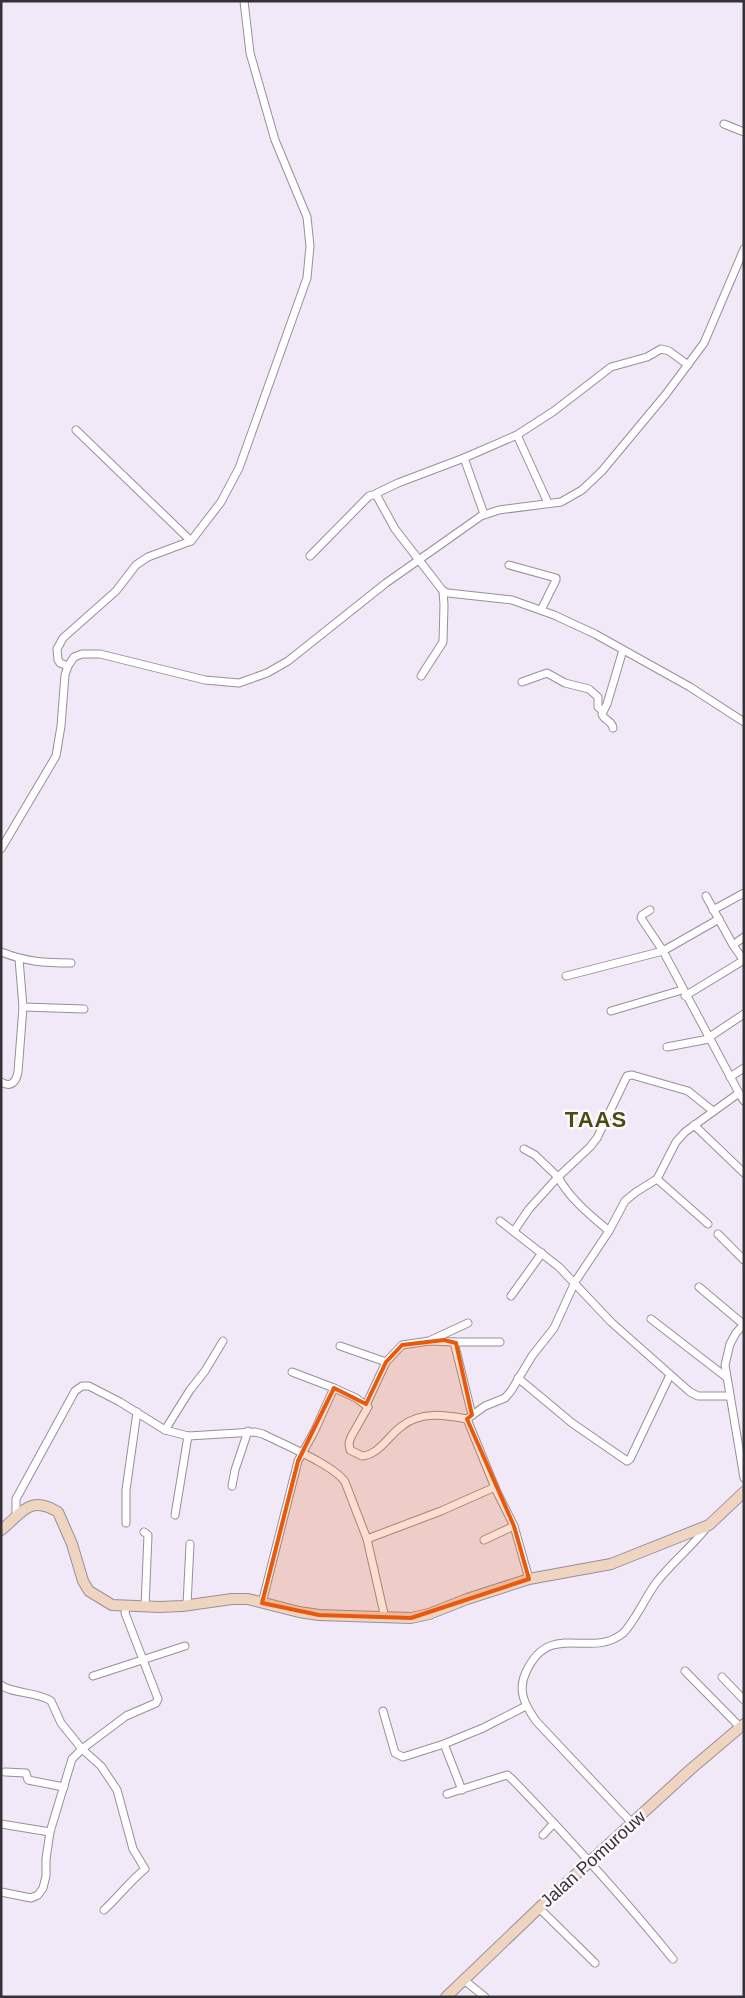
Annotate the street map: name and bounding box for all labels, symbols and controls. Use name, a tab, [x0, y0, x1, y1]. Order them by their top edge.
district label: TAAS	[565, 1107, 627, 1132]
street label: Jalan Pomurouw	[536, 1806, 650, 1911]

